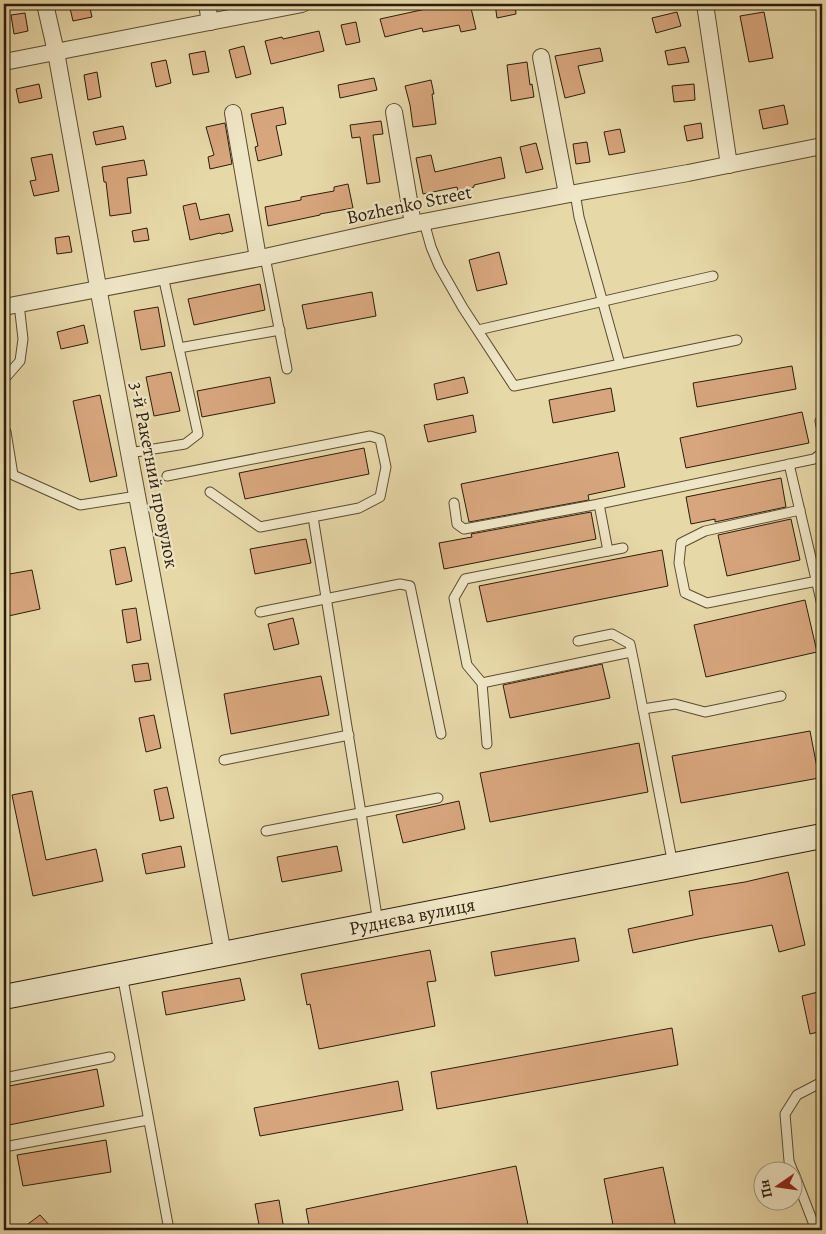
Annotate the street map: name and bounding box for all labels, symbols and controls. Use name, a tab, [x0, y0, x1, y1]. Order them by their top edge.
street label: Bozhenko Street	[344, 179, 474, 231]
street label: 3-й Ракетний провулок	[123, 380, 185, 571]
street label: Руднєва вулиця	[347, 892, 477, 942]
north arrow	[754, 1162, 804, 1212]
text: Пн	[755, 1178, 777, 1200]

